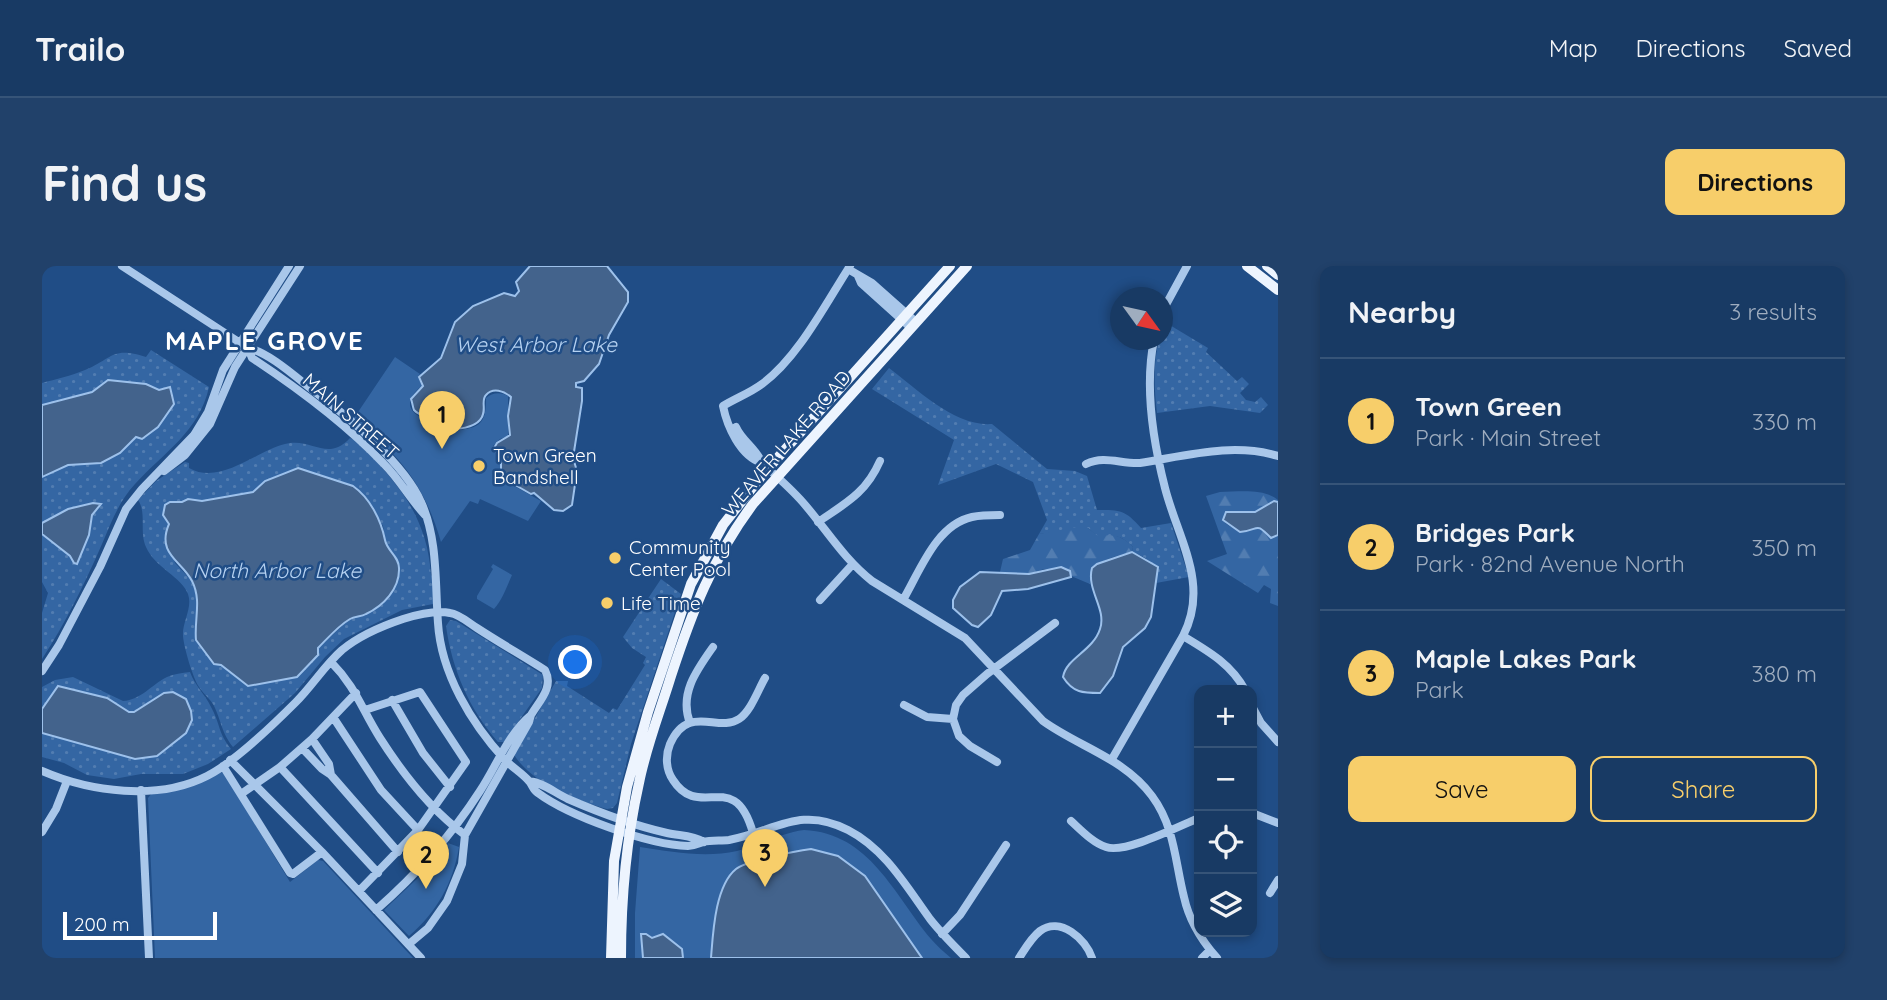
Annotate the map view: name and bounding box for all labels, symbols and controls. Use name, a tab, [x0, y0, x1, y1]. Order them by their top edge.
text: Trailo	[35, 28, 125, 69]
text: Map	[1549, 33, 1598, 63]
text: Directions	[1636, 33, 1746, 63]
text: Saved	[1784, 33, 1852, 63]
button: Directions	[1665, 149, 1845, 215]
text: Find us	[42, 152, 207, 213]
north arrow	[1110, 287, 1173, 350]
text: Nearby	[1348, 293, 1456, 331]
text: 3 results	[1729, 297, 1817, 326]
district label: MAPLE GROVE	[165, 324, 365, 357]
water label: West Arbor Lake	[455, 331, 618, 357]
street label: WEAVER LAKE ROAD	[716, 365, 856, 521]
street label: MAIN STREET	[298, 368, 404, 464]
text: Town Green	[1415, 390, 1562, 423]
pin: 1	[419, 391, 465, 449]
text: 1	[1367, 407, 1375, 436]
text: 330 m	[1752, 407, 1817, 436]
text: Park · Main Street	[1415, 423, 1601, 452]
place label: Town Green Bandshell	[493, 443, 597, 489]
marker: Town Green Bandshell	[471, 458, 487, 474]
text: Bridges Park	[1415, 516, 1575, 549]
text: 2	[1364, 533, 1378, 562]
text: 350 m	[1751, 533, 1817, 562]
place label: Community Center Pool	[629, 535, 731, 581]
text: Park · 82nd Avenue North	[1415, 549, 1685, 578]
marker: Community Center Pool	[607, 550, 623, 566]
water label: North Arbor Lake	[193, 557, 362, 583]
place label: Life Time	[621, 591, 701, 615]
marker: Life Time	[599, 595, 615, 611]
text: Maple Lakes Park	[1415, 642, 1637, 675]
your location	[558, 645, 592, 679]
text: 3	[1365, 659, 1377, 688]
text: 380 m	[1752, 659, 1817, 688]
text: Park	[1415, 675, 1464, 704]
map controls	[1194, 685, 1257, 937]
button: +	[1194, 685, 1257, 748]
button: −	[1194, 748, 1257, 811]
button: Save	[1348, 756, 1576, 822]
button: Share	[1590, 756, 1817, 822]
button: locate	[1194, 811, 1257, 874]
pin: 3	[742, 829, 788, 887]
pin: 2	[403, 831, 449, 889]
button: layers	[1194, 874, 1257, 937]
scale bar	[63, 909, 217, 941]
text: 200 m	[74, 912, 130, 936]

